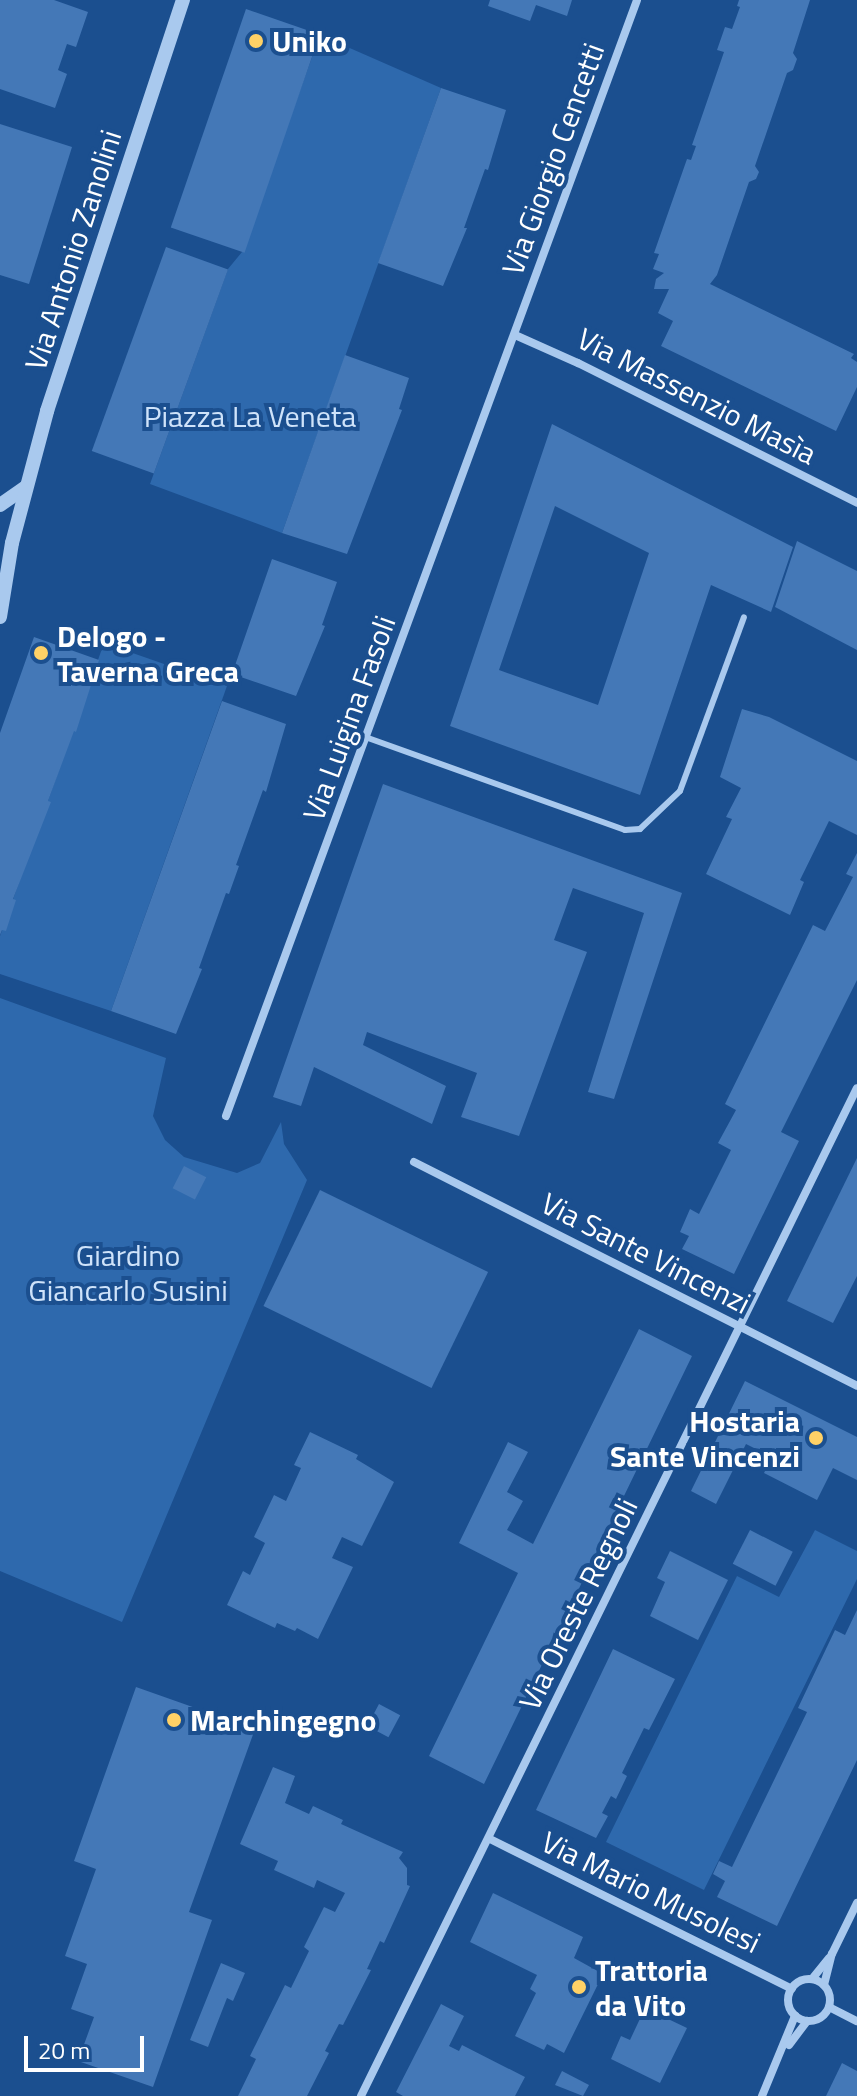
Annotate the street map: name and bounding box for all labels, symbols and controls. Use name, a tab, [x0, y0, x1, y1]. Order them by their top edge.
place label: Uniko	[272, 23, 347, 59]
marker: Uniko	[247, 32, 265, 50]
street label: Via Giorgio Cencetti	[494, 38, 612, 280]
street label: Via Antonio Zanolini	[17, 125, 129, 375]
street label: Via Massenzio Masìa	[571, 320, 823, 472]
park label: Piazza La Veneta	[144, 398, 356, 434]
street label: Via Luigina Fasoli	[295, 611, 403, 825]
place label: Delogo - Taverna Greca	[57, 618, 239, 688]
marker: Delogo - Taverna Greca	[32, 644, 50, 662]
street label: Via Sante Vincenzi	[535, 1185, 757, 1321]
park label: Giardino Giancarlo Susini	[28, 1237, 228, 1308]
place label: Hostaria Sante Vincenzi	[610, 1403, 800, 1474]
marker: Hostaria Sante Vincenzi	[807, 1429, 825, 1447]
street label: Via Oreste Regnoli	[511, 1492, 645, 1716]
place label: Marchingegno	[190, 1702, 376, 1738]
marker: Marchingegno	[165, 1711, 183, 1729]
street label: Via Mario Musolesi	[536, 1823, 766, 1961]
place label: Trattoria da Vito	[595, 1952, 708, 2022]
marker: Trattoria da Vito	[570, 1978, 588, 1996]
scale bar	[28, 2020, 148, 2070]
text: 20 m	[38, 2032, 90, 2068]

